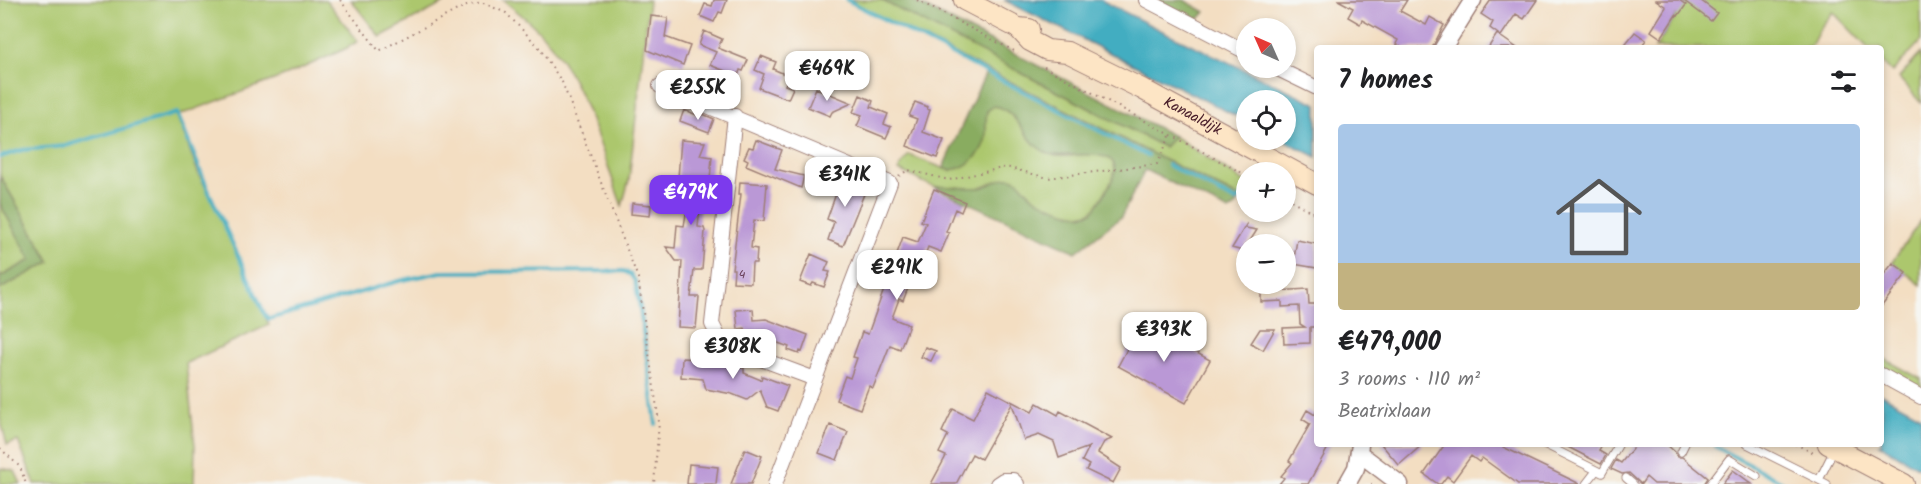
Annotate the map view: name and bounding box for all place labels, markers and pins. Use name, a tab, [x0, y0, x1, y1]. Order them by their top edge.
pin: €469K	[785, 51, 869, 102]
pin: €255K	[656, 70, 740, 121]
pin: €341K	[803, 157, 887, 208]
pin: €479K	[649, 175, 733, 226]
pin: €291K	[855, 250, 939, 301]
pin: €393K	[1122, 312, 1206, 363]
pin: €308K	[691, 329, 775, 380]

